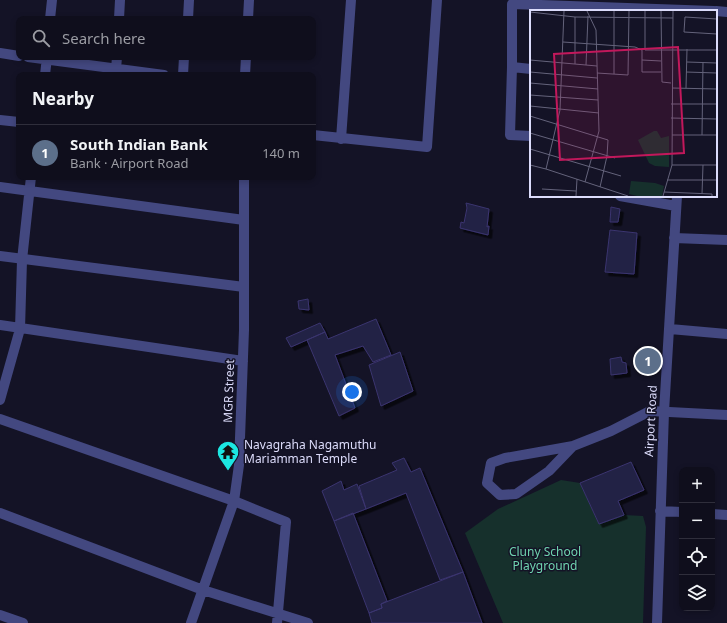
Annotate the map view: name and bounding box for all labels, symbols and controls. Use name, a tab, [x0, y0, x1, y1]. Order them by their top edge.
inset map	[530, 10, 717, 197]
search box	[16, 16, 316, 60]
icon: search	[30, 27, 52, 49]
text: Search here	[62, 28, 145, 48]
text: Nearby	[32, 87, 94, 110]
text: South Indian Bank	[70, 134, 208, 154]
text: 1	[41, 144, 49, 162]
text: 140 m	[262, 144, 300, 162]
text: Bank · Airport Road	[70, 154, 189, 172]
pin: 1	[635, 346, 661, 376]
street label: MGR Street	[219, 358, 238, 423]
your location	[342, 382, 362, 402]
street label: Airport Road	[640, 385, 661, 457]
place label: Navagraha Nagamuthu Mariamman Temple	[244, 436, 377, 467]
temple icon: Navagraha Nagamuthu Mariamman Temple	[215, 439, 241, 472]
map controls	[679, 467, 715, 611]
button: +	[679, 467, 715, 503]
button: −	[679, 503, 715, 539]
button: locate	[679, 539, 715, 575]
park label: Cluny School Playground	[509, 543, 581, 574]
button: layers	[679, 575, 715, 611]

